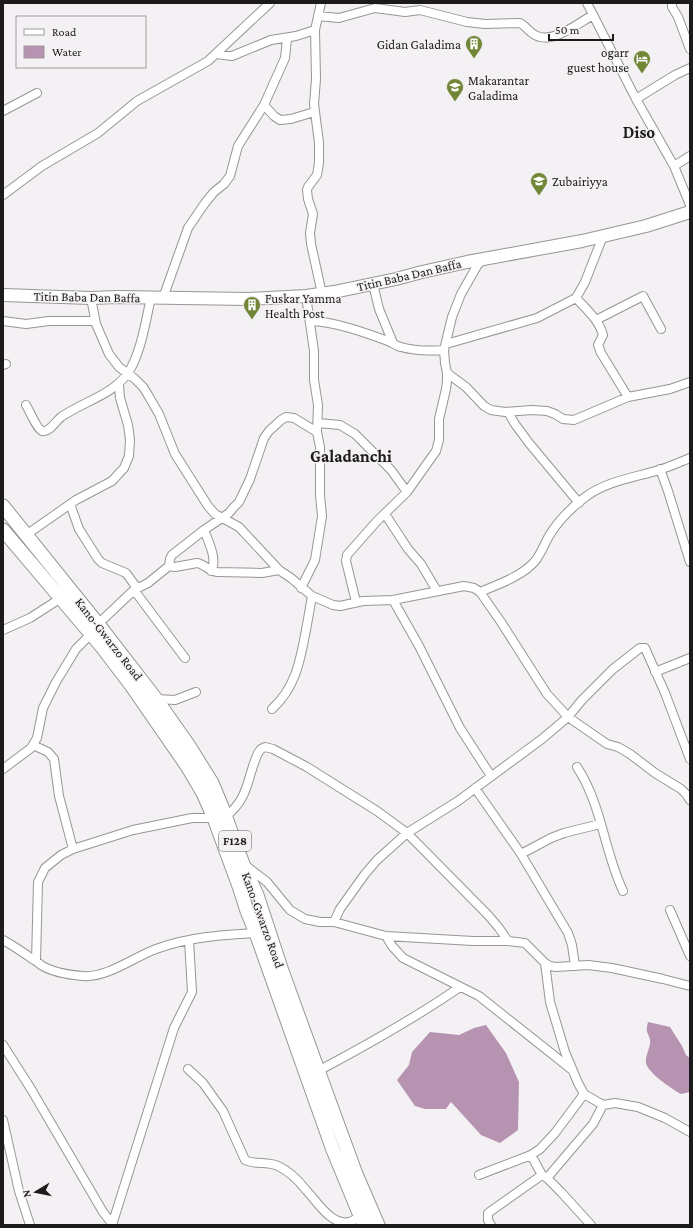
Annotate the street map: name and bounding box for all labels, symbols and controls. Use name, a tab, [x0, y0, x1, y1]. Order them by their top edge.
legend	[16, 16, 146, 68]
scale bar	[549, 16, 613, 42]
text: 50 m	[555, 23, 580, 37]
text: Road	[52, 25, 77, 39]
building icon: Gidan Galadima	[464, 34, 484, 59]
place label: Gidan Galadima	[377, 37, 461, 52]
text: Water	[52, 45, 82, 59]
place label: ogarr guest house	[567, 45, 629, 75]
hotel icon: ogarr guest house	[632, 49, 652, 74]
place label: Makarantar Galadima	[468, 73, 530, 103]
school or university icon: Makarantar Galadima	[445, 77, 465, 102]
district label: Diso	[623, 123, 655, 142]
school or university icon: Zubairiyya	[529, 171, 549, 196]
place label: Zubairiyya	[552, 174, 608, 189]
street label: Titin Baba Dan Baffa	[355, 256, 463, 294]
street label: Titin Baba Dan Baffa	[33, 289, 141, 305]
place label: Fuskar Yamma Health Post	[265, 291, 341, 321]
building icon: Fuskar Yamma Health Post	[242, 295, 262, 320]
district label: Galadanchi	[310, 447, 392, 466]
street label: Kano-Gwarzo Road	[72, 595, 146, 683]
road number: F128	[219, 831, 251, 851]
street label: Kano-Gwarzo Road	[239, 870, 287, 970]
north arrow	[16, 1172, 56, 1212]
text: N	[20, 1189, 33, 1198]

